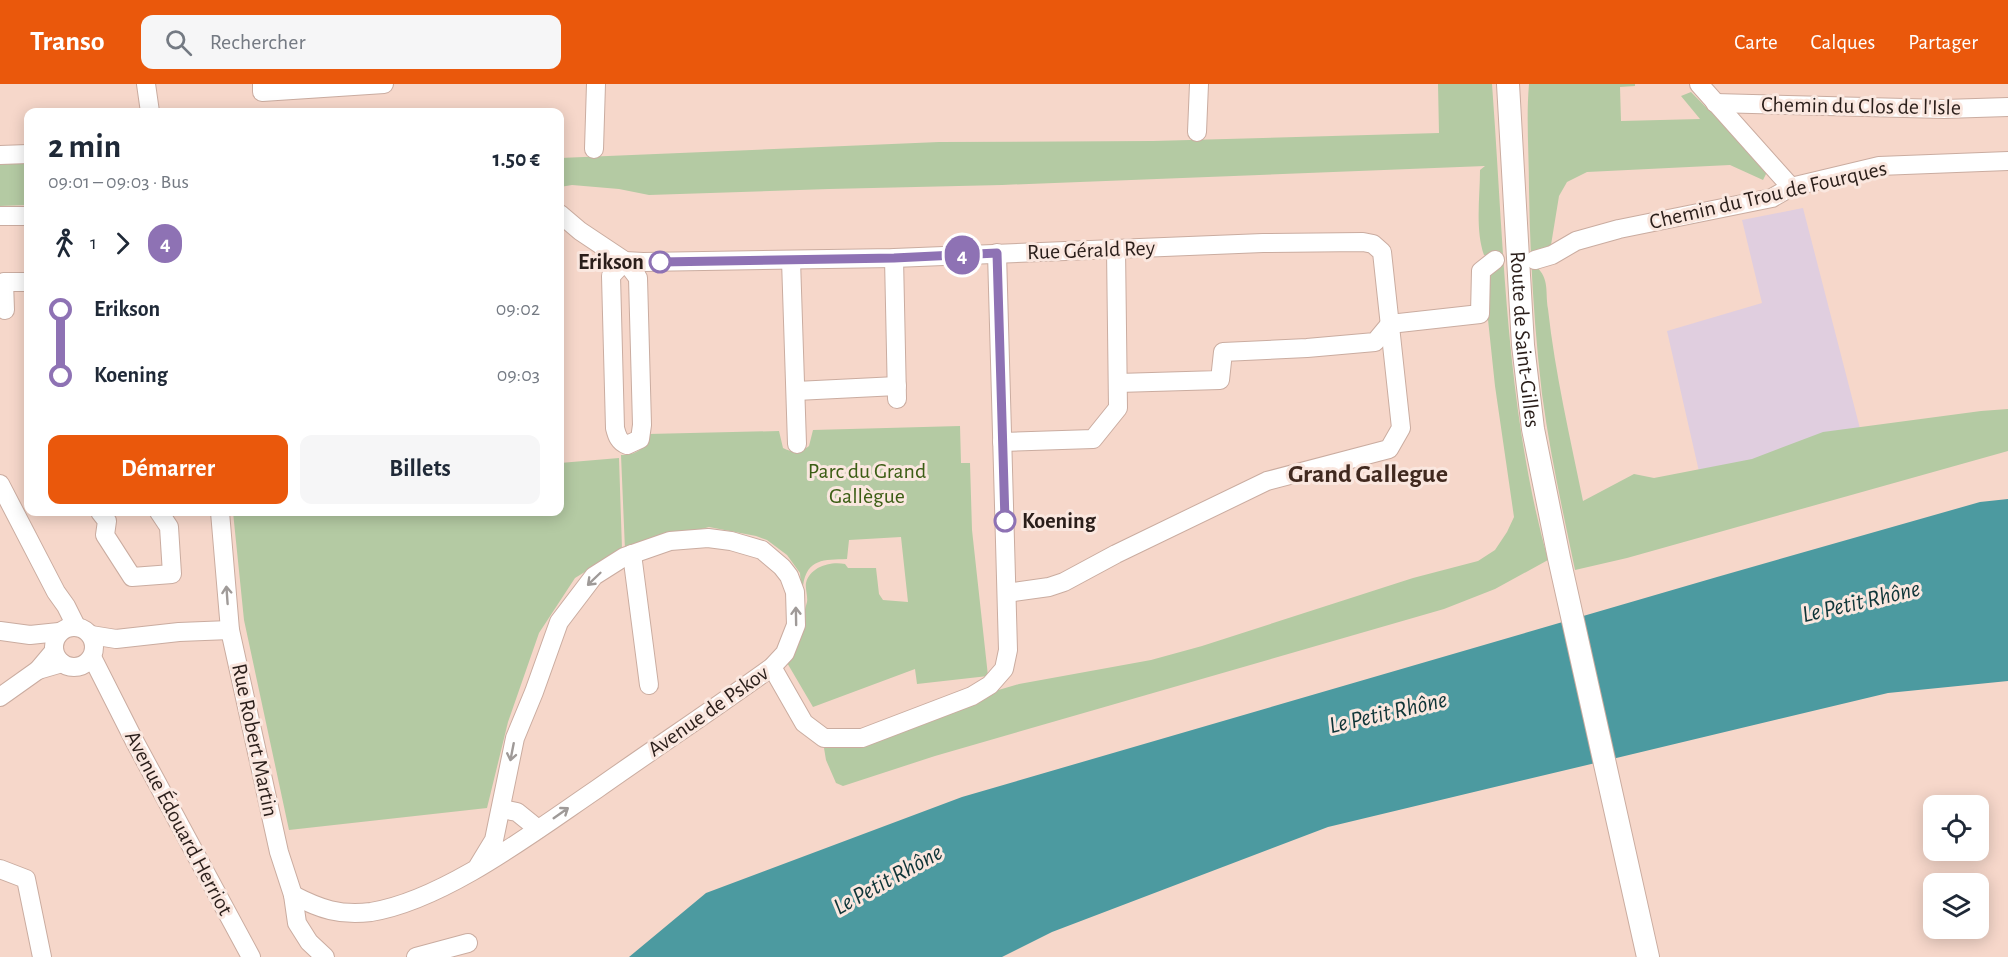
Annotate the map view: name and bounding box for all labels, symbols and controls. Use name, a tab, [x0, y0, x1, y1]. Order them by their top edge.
search box	[141, 15, 561, 69]
icon: search	[162, 26, 195, 59]
text: Transo	[30, 28, 105, 56]
text: Rechercher	[210, 31, 306, 53]
text: Carte	[1734, 32, 1778, 53]
text: Calques	[1811, 32, 1875, 53]
text: Partager	[1908, 32, 1978, 53]
street label: Chemin du Clos de l'Isle	[1761, 93, 1961, 119]
text: 2 min	[48, 131, 121, 164]
text: 1.50 €	[492, 148, 540, 170]
street label: Chemin du Trou de Fourques	[1647, 157, 1889, 233]
text: 09:01 – 09:03 · Bus	[48, 172, 189, 192]
icon: walk	[48, 227, 81, 260]
icon: forward	[106, 227, 139, 260]
text: 1	[90, 233, 97, 253]
text: 4	[160, 233, 170, 254]
line badge: 4	[942, 236, 982, 274]
street label: Rue Gérald Rey	[1027, 237, 1156, 263]
text: 4	[957, 245, 967, 266]
street label: Route de Saint-Gilles	[1507, 250, 1544, 429]
place label: Erikson	[578, 251, 644, 273]
marker: Erikson	[649, 251, 671, 273]
text: Erikson	[94, 298, 160, 320]
text: 09:02	[496, 299, 540, 319]
text: Koening	[94, 364, 168, 386]
text: 09:03	[497, 365, 540, 385]
button: Démarrer	[48, 435, 288, 504]
button: Billets	[300, 435, 540, 504]
park label: Parc du Grand Gallègue	[808, 460, 926, 507]
district label: Grand Gallegue	[1288, 461, 1448, 487]
marker: Koening	[994, 510, 1016, 532]
place label: Koening	[1022, 510, 1097, 532]
one-way arrow	[587, 571, 602, 586]
water label: Le Petit Rhône	[1800, 577, 1922, 627]
one-way arrow	[221, 585, 232, 605]
one-way arrow	[790, 606, 801, 626]
street label: Rue Robert Martin	[228, 661, 282, 819]
street label: Avenue de Pskov	[644, 661, 773, 761]
water label: Le Petit Rhône	[1327, 688, 1449, 738]
street label: Avenue Édouard Herriot	[121, 727, 238, 919]
one-way arrow	[506, 742, 517, 762]
map controls	[1923, 795, 1989, 939]
button: locate	[1923, 795, 1989, 861]
one-way arrow	[553, 807, 569, 819]
water label: Le Petit Rhône	[830, 840, 946, 920]
button: layers	[1923, 873, 1989, 939]

